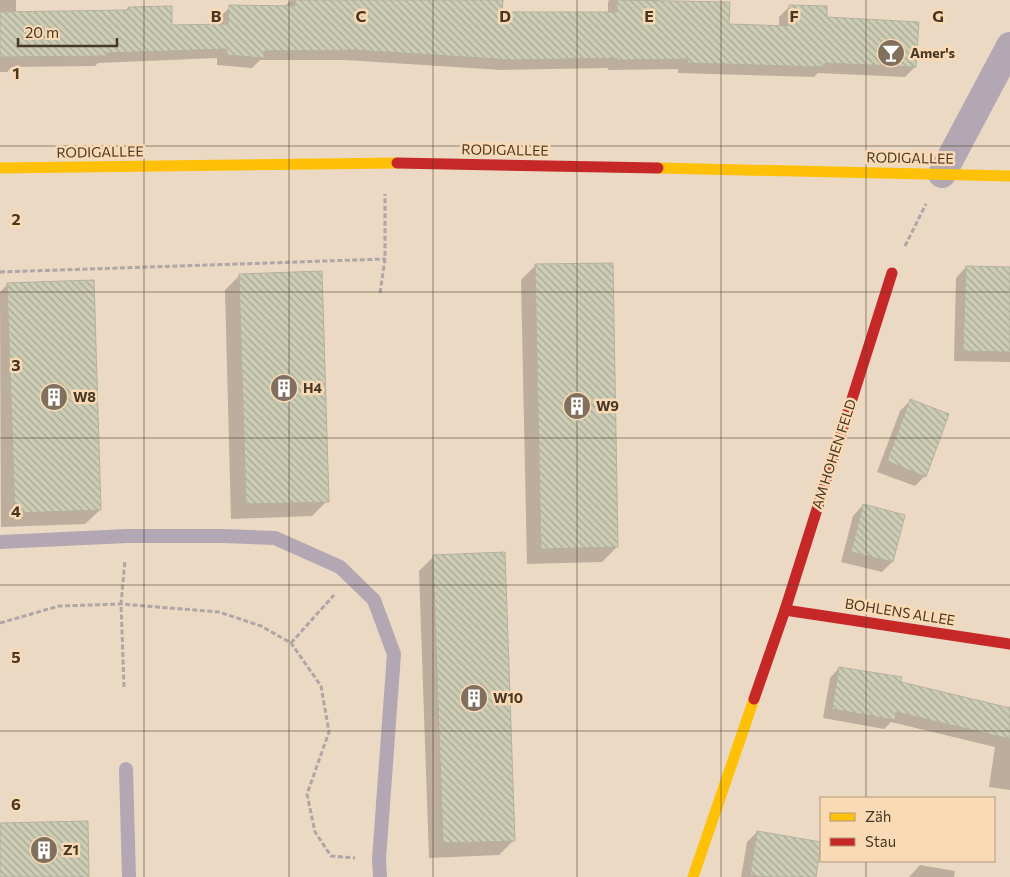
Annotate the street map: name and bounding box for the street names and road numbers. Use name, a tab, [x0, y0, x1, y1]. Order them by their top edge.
street label: RODIGALLEE	[461, 140, 549, 159]
street label: RODIGALLEE	[56, 142, 144, 161]
street label: RODIGALLEE	[866, 148, 954, 167]
street label: AM HOHEN FELD	[808, 397, 859, 511]
street label: BOHLENS ALLEE	[844, 594, 956, 629]

